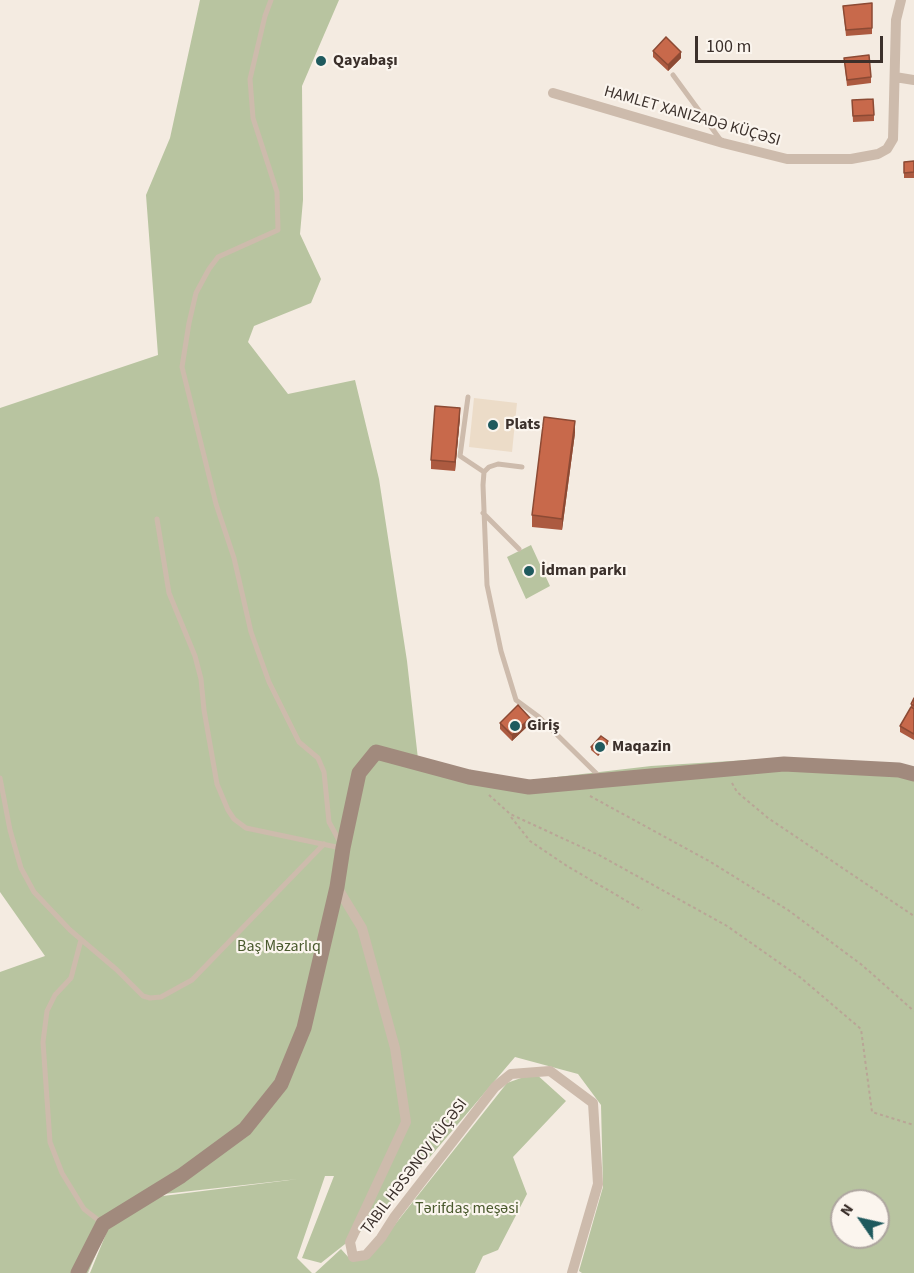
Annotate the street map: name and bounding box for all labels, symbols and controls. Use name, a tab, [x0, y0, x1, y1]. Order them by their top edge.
scale bar	[698, 24, 886, 62]
text: 100 m	[706, 34, 751, 59]
place label: Qayabaşı	[333, 51, 398, 71]
marker: Qayabaşı	[314, 54, 328, 68]
street label: HAMLET XANIZADƏ KÜÇƏSI	[602, 83, 782, 151]
place label: Plats	[505, 415, 540, 435]
marker: Plats	[486, 418, 500, 432]
place label: İdman parkı	[541, 561, 626, 581]
marker: İdman parkı	[522, 564, 536, 578]
place label: Giriş	[527, 716, 559, 736]
marker: Giriş	[508, 719, 522, 733]
place label: Maqazin	[612, 737, 671, 757]
marker: Maqazin	[593, 740, 607, 754]
park label: Baş Məzarlıq	[237, 937, 321, 957]
street label: TABIL HƏSƏNOV KÜÇƏSI	[358, 1095, 472, 1239]
north arrow	[830, 1189, 890, 1249]
park label: Tərifdaş meşəsi	[415, 1199, 519, 1219]
text: N	[835, 1199, 859, 1221]

